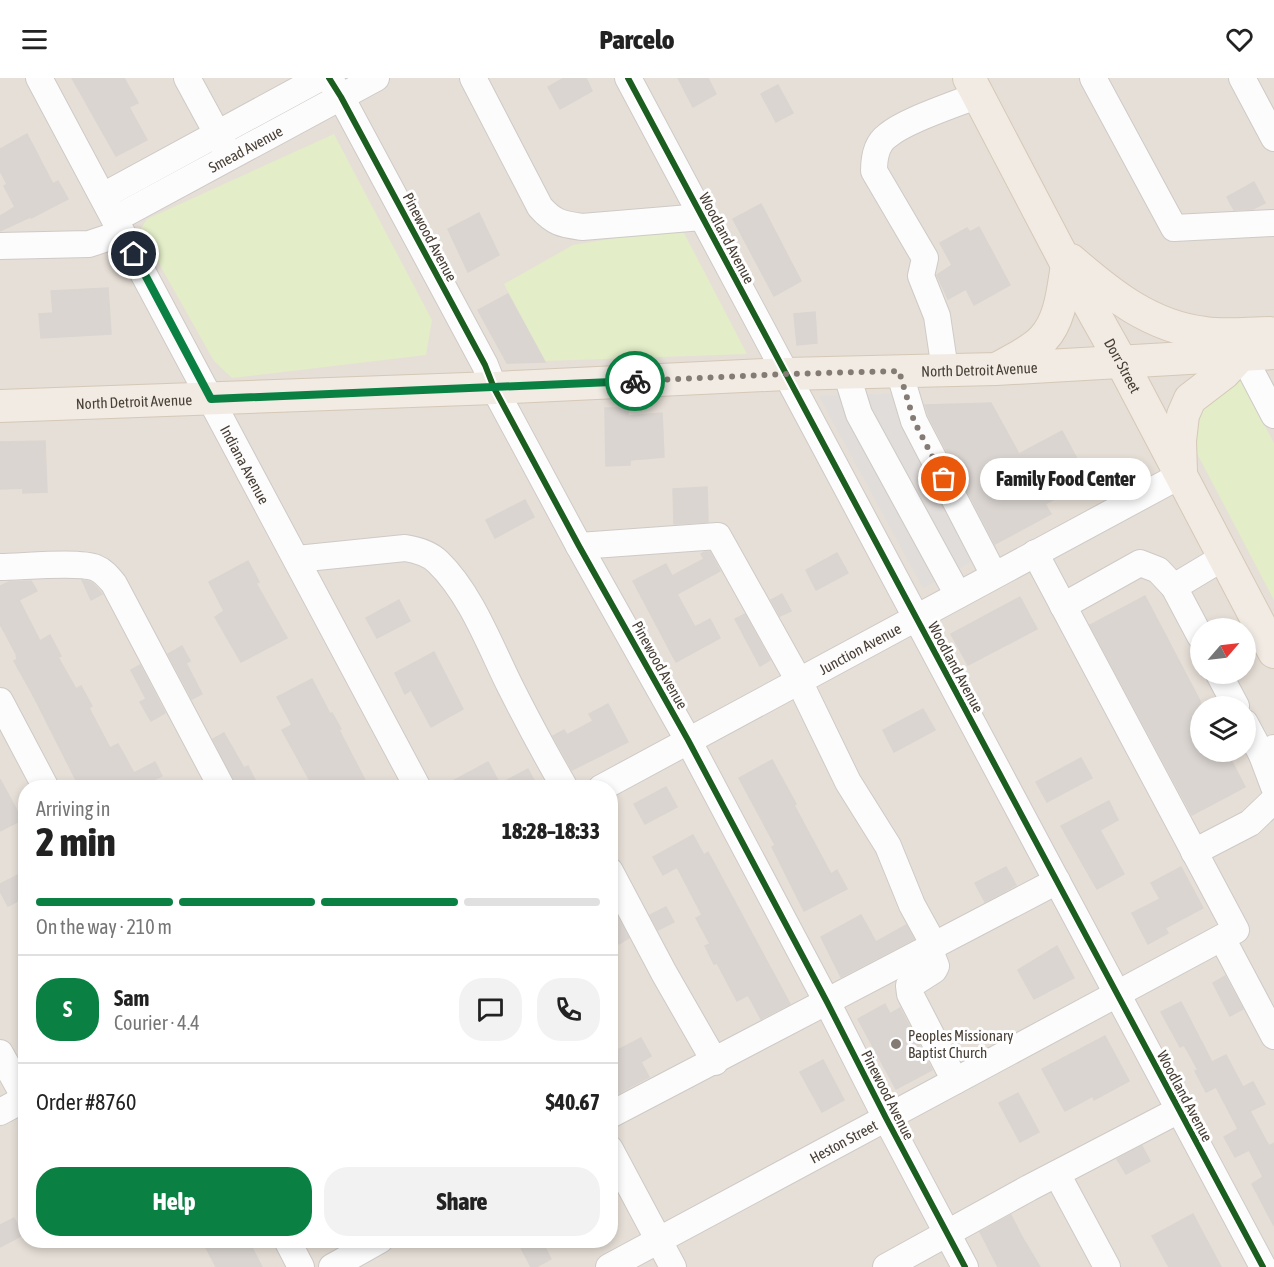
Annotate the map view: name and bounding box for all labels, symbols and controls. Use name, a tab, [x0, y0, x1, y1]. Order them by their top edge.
icon: menu	[18, 23, 51, 56]
icon: heart	[1223, 23, 1256, 56]
text: Parcelo	[599, 24, 675, 55]
street label: Smead Avenue	[205, 122, 285, 176]
street label: Pinewood Avenue	[399, 190, 461, 284]
street label: Woodland Avenue	[696, 190, 758, 287]
pin	[108, 228, 159, 279]
icon: home	[117, 237, 150, 270]
street label: Dorr Street	[1101, 335, 1145, 395]
courier	[605, 351, 665, 411]
street label: North Detroit Avenue	[921, 358, 1038, 379]
icon: bike	[619, 365, 652, 398]
street label: North Detroit Avenue	[75, 391, 193, 412]
street label: Indiana Avenue	[217, 422, 273, 507]
pin	[918, 453, 969, 504]
callout: Family Food Center	[980, 458, 1151, 500]
icon: bag	[927, 462, 960, 495]
text: Family Food Center	[996, 467, 1135, 490]
street label: Pinewood Avenue	[629, 618, 691, 712]
north arrow	[1190, 618, 1256, 684]
map controls	[1190, 618, 1256, 762]
street label: Junction Avenue	[816, 619, 904, 677]
street label: Woodland Avenue	[925, 619, 987, 716]
button: layers	[1190, 696, 1256, 762]
text: Arriving in	[36, 797, 110, 820]
text: 18:28–18:33	[502, 818, 600, 844]
text: 2 min	[36, 820, 116, 864]
text: On the way · 210 m	[36, 915, 172, 938]
button: chat	[459, 978, 522, 1041]
button: phone	[537, 978, 600, 1041]
text: Sam	[114, 985, 149, 1011]
text: S	[63, 996, 72, 1022]
text: Courier · 4.4	[114, 1011, 200, 1034]
place label: Peoples Missionary Baptist Church	[908, 1027, 1014, 1061]
marker: Peoples Missionary Baptist Church	[889, 1037, 903, 1051]
street label: Pinewood Avenue	[858, 1047, 918, 1143]
street label: Woodland Avenue	[1154, 1048, 1216, 1145]
text: Order #8760	[36, 1089, 136, 1115]
text: $40.67	[545, 1089, 600, 1115]
street label: Heston Street	[807, 1116, 880, 1166]
button: Help	[36, 1167, 312, 1236]
button: Share	[324, 1167, 600, 1236]

